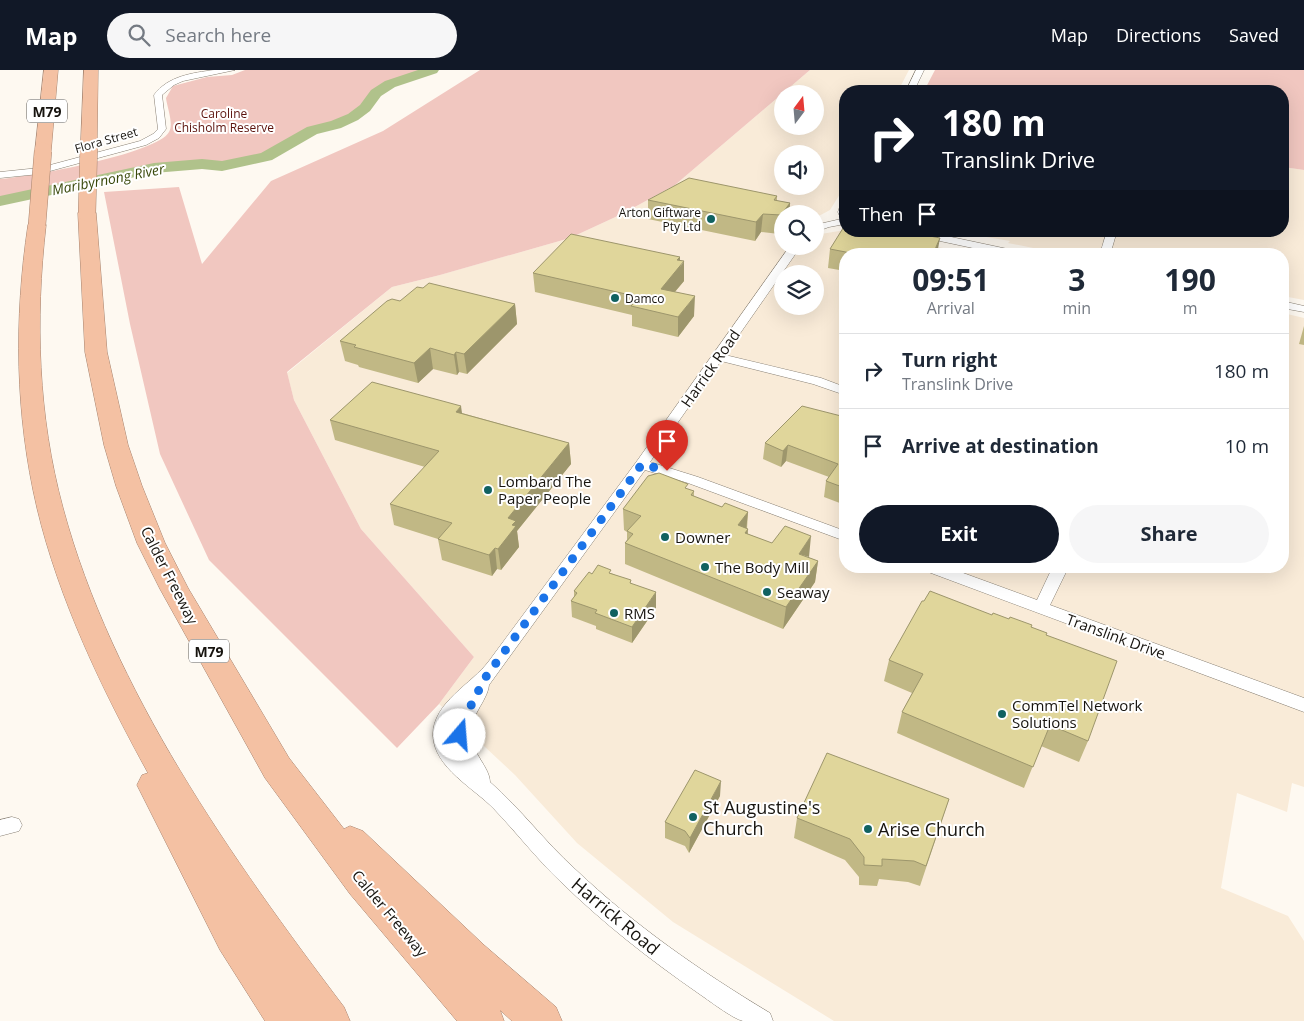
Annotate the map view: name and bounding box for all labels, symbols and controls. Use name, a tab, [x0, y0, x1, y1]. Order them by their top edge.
search box	[107, 13, 457, 58]
text: Map	[25, 19, 77, 52]
icon: search	[125, 21, 153, 49]
text: Search here	[165, 22, 271, 48]
text: Map	[1051, 23, 1088, 47]
text: Directions	[1116, 23, 1201, 47]
text: Saved	[1229, 23, 1279, 47]
north arrow	[774, 85, 824, 135]
map controls	[774, 85, 824, 315]
road number: M79	[27, 99, 67, 122]
text: 180 m	[942, 99, 1046, 146]
park label: Caroline Chisholm Reserve	[174, 105, 274, 136]
icon: right	[859, 105, 924, 170]
street label: Flora Street	[73, 123, 139, 157]
text: Translink Drive	[942, 144, 1095, 174]
button: sound	[774, 145, 824, 195]
water label: Maribyrnong River	[50, 159, 166, 199]
icon: arrive	[913, 200, 941, 228]
text: Then	[859, 201, 903, 227]
place label: Arton Giftware Pty Ltd	[619, 204, 701, 235]
button: search	[774, 205, 824, 255]
marker: Arton Giftware Pty Ltd	[705, 213, 717, 225]
text: 09:51	[912, 259, 989, 300]
text: 3	[1068, 259, 1085, 300]
text: 190	[1164, 259, 1216, 300]
button: layers	[774, 265, 824, 315]
place label: Damco	[625, 290, 664, 307]
marker: Damco	[609, 292, 621, 304]
text: Arrival	[927, 297, 975, 319]
text: min	[1063, 297, 1091, 319]
text: m	[1183, 297, 1198, 319]
street label: Harrick Road	[676, 325, 744, 411]
text: Turn right	[902, 347, 997, 373]
icon: right	[859, 357, 887, 385]
text: 180 m	[1214, 358, 1269, 384]
text: Translink Drive	[902, 373, 1013, 395]
pin	[646, 420, 688, 471]
icon: arrive	[653, 427, 681, 455]
icon: arrive	[859, 432, 887, 460]
text: Arrive at destination	[902, 433, 1099, 459]
text: 10 m	[1225, 433, 1269, 459]
place label: Lombard The Paper People	[498, 471, 591, 508]
marker: Lombard The Paper People	[482, 484, 494, 496]
button: Exit	[859, 505, 1059, 563]
button: Share	[1069, 505, 1269, 563]
street label: Calder Freeway	[137, 523, 204, 628]
place label: Downer	[675, 527, 730, 547]
marker: Downer	[659, 531, 671, 543]
place label: The Body Mill	[715, 557, 809, 577]
marker: The Body Mill	[699, 561, 711, 573]
place label: Seaway	[777, 582, 830, 602]
marker: Seaway	[761, 586, 773, 598]
place label: RMS	[624, 603, 655, 623]
marker: RMS	[608, 607, 620, 619]
street label: Translink Drive	[1064, 609, 1168, 663]
road number: M79	[189, 640, 229, 662]
place label: CommTel Network Solutions	[1012, 695, 1142, 732]
position arrow	[433, 708, 485, 760]
marker: CommTel Network Solutions	[996, 708, 1008, 720]
place label: St Augustine's Church	[703, 795, 820, 840]
marker: St Augustine's Church	[687, 811, 699, 823]
place label: Arise Church	[878, 817, 985, 841]
marker: Arise Church	[862, 823, 874, 835]
street label: Calder Freeway	[348, 865, 432, 961]
street label: Harrick Road	[567, 872, 665, 960]

